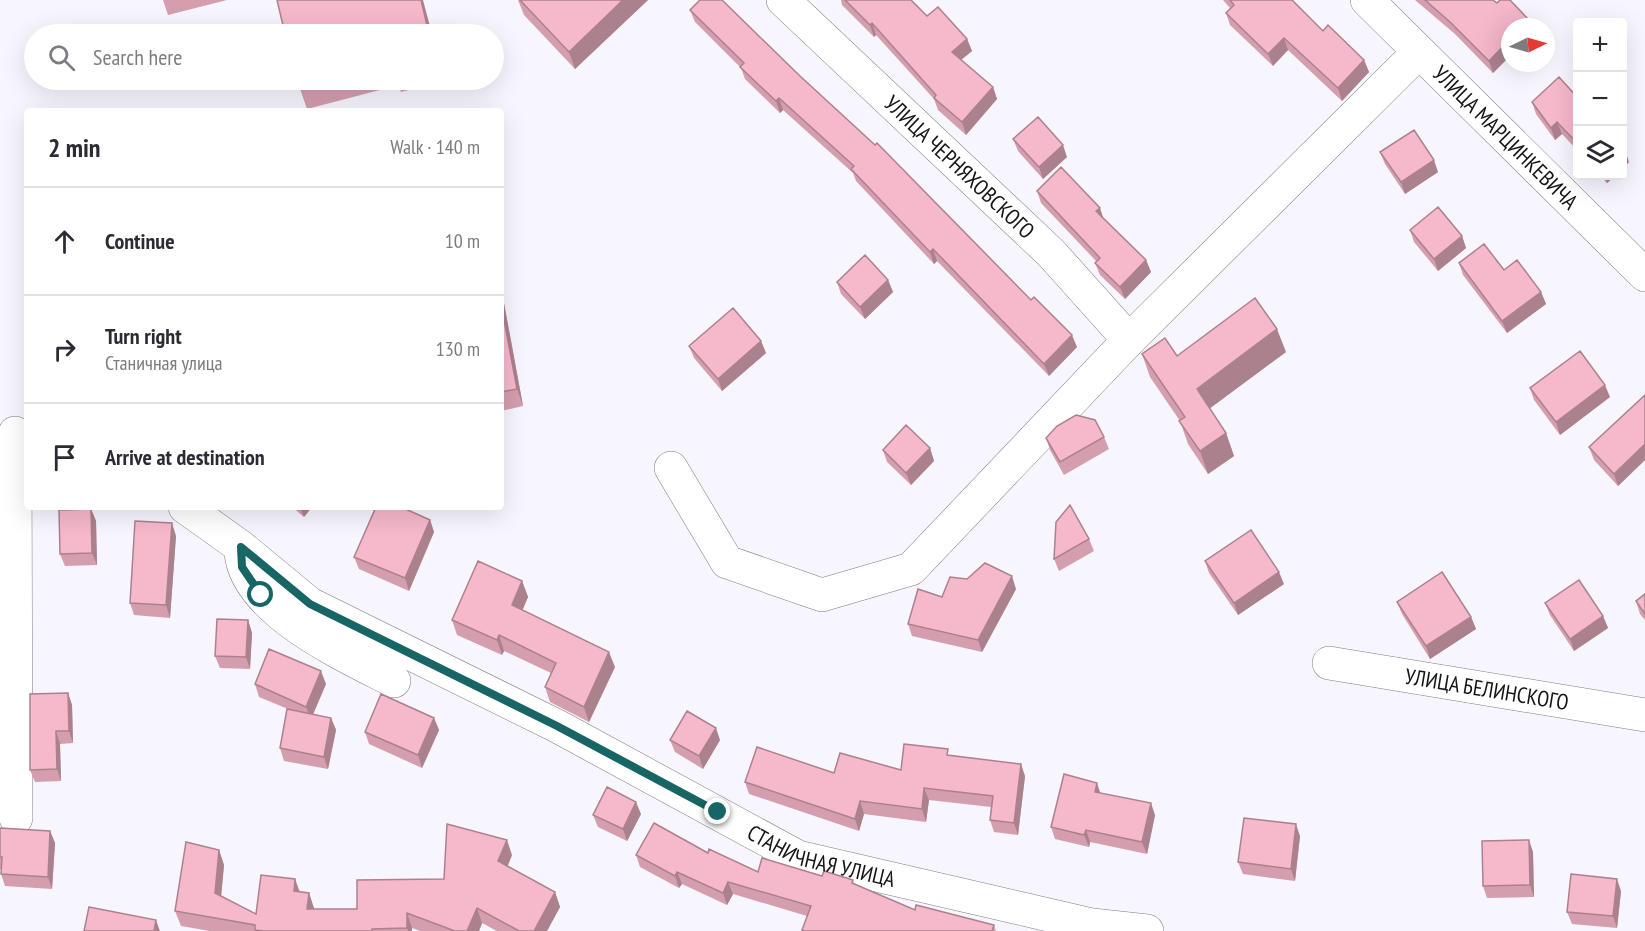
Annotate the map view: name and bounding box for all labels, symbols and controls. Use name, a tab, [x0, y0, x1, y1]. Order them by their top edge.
north arrow	[1501, 18, 1555, 72]
map controls	[1573, 18, 1627, 180]
button: +	[1573, 18, 1627, 72]
search box	[24, 24, 504, 90]
icon: search	[45, 41, 78, 74]
text: Search here	[93, 43, 182, 71]
street label: УЛИЦА МАРЦИНКЕВИЧА	[1427, 59, 1585, 215]
button: −	[1573, 72, 1627, 126]
street label: УЛИЦА ЧЕРНЯХОВСКОГО	[879, 89, 1041, 244]
button: layers	[1573, 126, 1627, 180]
text: 2 min	[48, 131, 101, 164]
text: Walk · 140 m	[390, 134, 480, 160]
icon: ahead	[48, 225, 81, 258]
text: Continue	[105, 227, 175, 255]
text: 10 m	[445, 228, 480, 254]
text: Turn right	[105, 322, 182, 350]
icon: right	[48, 333, 81, 366]
text: 130 m	[436, 336, 480, 362]
text: Станичная улица	[105, 350, 223, 376]
icon: arrive	[48, 441, 81, 474]
text: Arrive at destination	[105, 443, 265, 471]
route start	[247, 581, 273, 607]
street label: УЛИЦА БЕЛИНСКОГО	[1403, 662, 1571, 716]
route end	[704, 798, 730, 824]
street label: СТАНИЧНАЯ УЛИЦА	[743, 818, 898, 893]

